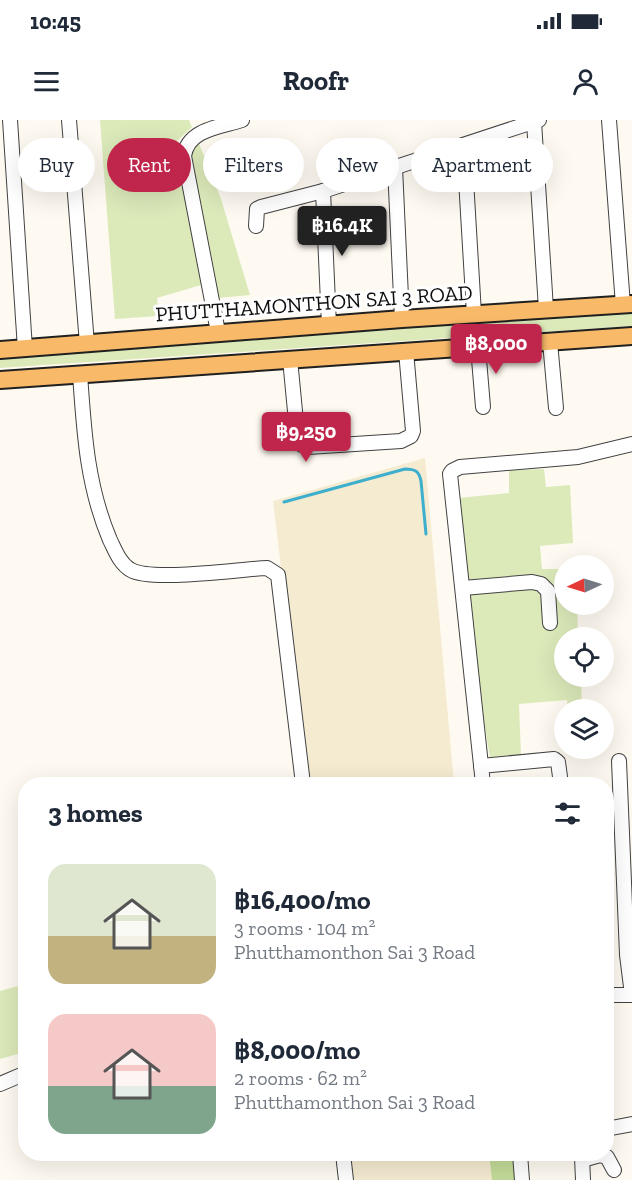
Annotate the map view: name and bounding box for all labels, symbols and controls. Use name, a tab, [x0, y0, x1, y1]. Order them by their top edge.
text: 10:45	[30, 8, 81, 35]
icon: menu	[30, 65, 63, 98]
text: Roofr	[283, 65, 349, 97]
icon: person	[569, 65, 602, 98]
chip: Buy	[18, 138, 95, 192]
chip: Rent	[107, 138, 191, 192]
chip: Filters	[203, 138, 304, 192]
chip: New	[316, 138, 399, 192]
chip: Apartment	[411, 138, 553, 192]
pin: ฿16.4K	[293, 206, 391, 257]
text: ฿16.4K	[312, 213, 372, 237]
street label: PHUTTHAMONTHON SAI 3 ROAD	[155, 279, 473, 327]
pin: ฿8,000	[447, 324, 545, 375]
text: ฿8,000	[465, 331, 527, 355]
pin: ฿9,250	[257, 412, 355, 463]
text: ฿9,250	[276, 419, 336, 443]
north arrow	[554, 555, 614, 615]
map controls	[554, 555, 614, 759]
button: locate	[554, 627, 614, 687]
button: layers	[554, 699, 614, 759]
text: 3 homes	[48, 797, 143, 829]
icon: filters	[551, 797, 584, 830]
text: ฿16,400/mo	[234, 884, 371, 916]
icon: home	[96, 888, 168, 960]
text: 3 rooms · 104 m²	[234, 916, 375, 940]
text: Phutthamonthon Sai 3 Road	[234, 940, 475, 964]
text: ฿8,000/mo	[234, 1034, 360, 1066]
icon: home	[96, 1038, 168, 1110]
text: 2 rooms · 62 m²	[234, 1066, 367, 1090]
text: Phutthamonthon Sai 3 Road	[234, 1090, 475, 1114]

